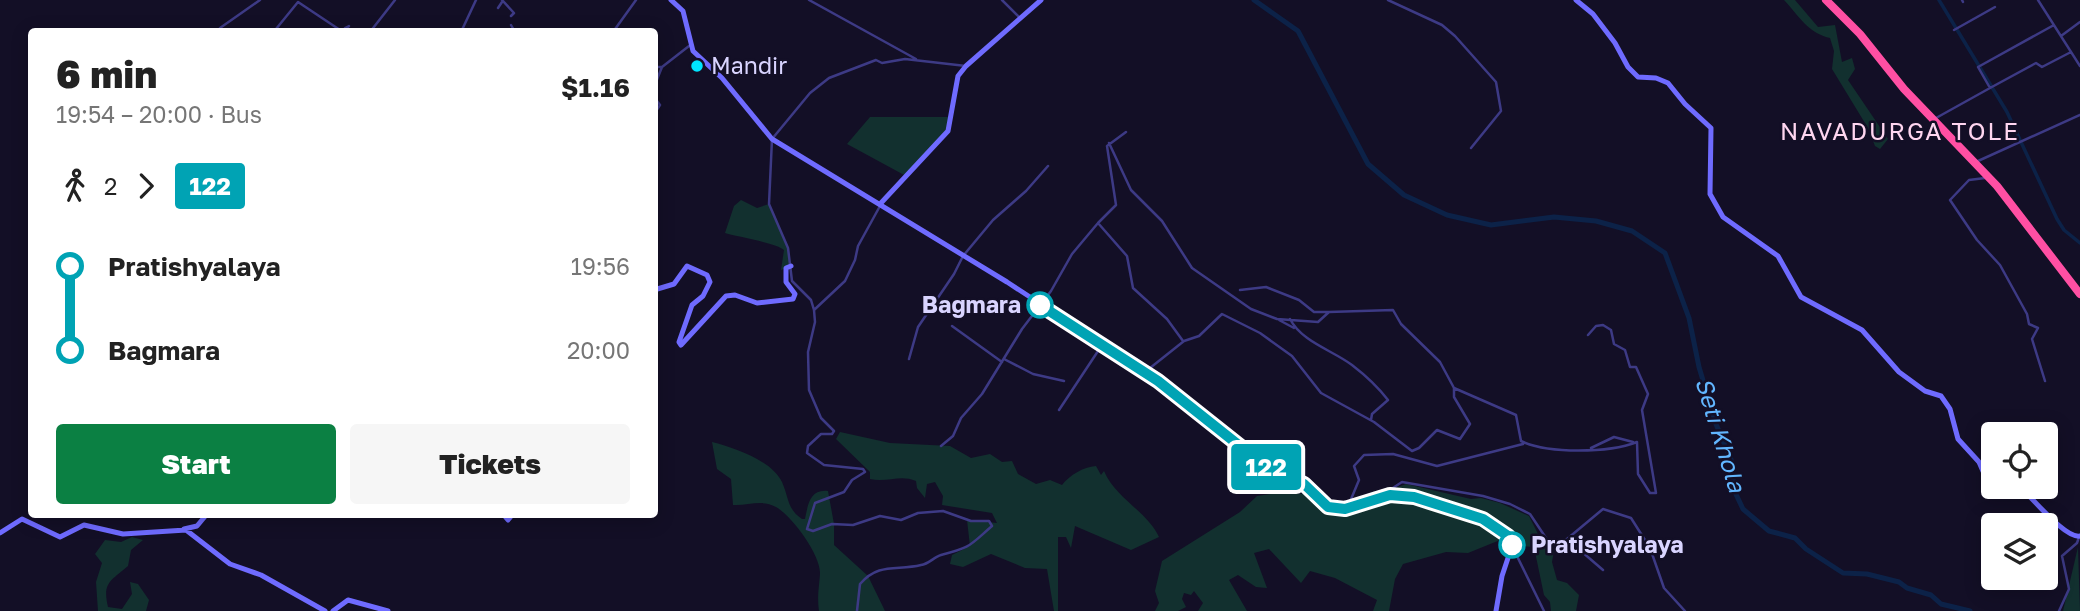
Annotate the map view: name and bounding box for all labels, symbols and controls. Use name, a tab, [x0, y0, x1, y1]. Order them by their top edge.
text: 6 min	[56, 51, 157, 96]
place label: Mandir	[711, 51, 787, 79]
marker: Mandir	[689, 58, 705, 74]
text: $1.16	[561, 72, 630, 103]
text: 19:54 – 20:00 · Bus	[56, 100, 262, 128]
district label: NAVADURGA TOLE	[1780, 116, 2020, 145]
icon: walk	[56, 167, 94, 205]
icon: forward	[127, 167, 165, 205]
text: 122	[189, 171, 231, 200]
text: 2	[104, 172, 117, 200]
text: Pratishyalaya	[108, 251, 281, 282]
text: 19:56	[571, 252, 630, 280]
place label: Bagmara	[922, 290, 1021, 318]
marker: Bagmara	[1027, 292, 1053, 318]
text: Bagmara	[108, 335, 220, 366]
text: 20:00	[567, 336, 630, 364]
water label: Seti Khola	[1690, 374, 1753, 497]
map controls	[1981, 422, 2058, 590]
button: locate	[1981, 422, 2058, 499]
button: Start	[56, 424, 336, 504]
button: Tickets	[350, 424, 630, 504]
line badge: 122	[1226, 444, 1306, 490]
text: 122	[1245, 452, 1287, 481]
button: layers	[1981, 513, 2058, 590]
place label: Pratishyalaya	[1531, 530, 1684, 558]
marker: Pratishyalaya	[1499, 532, 1525, 558]

